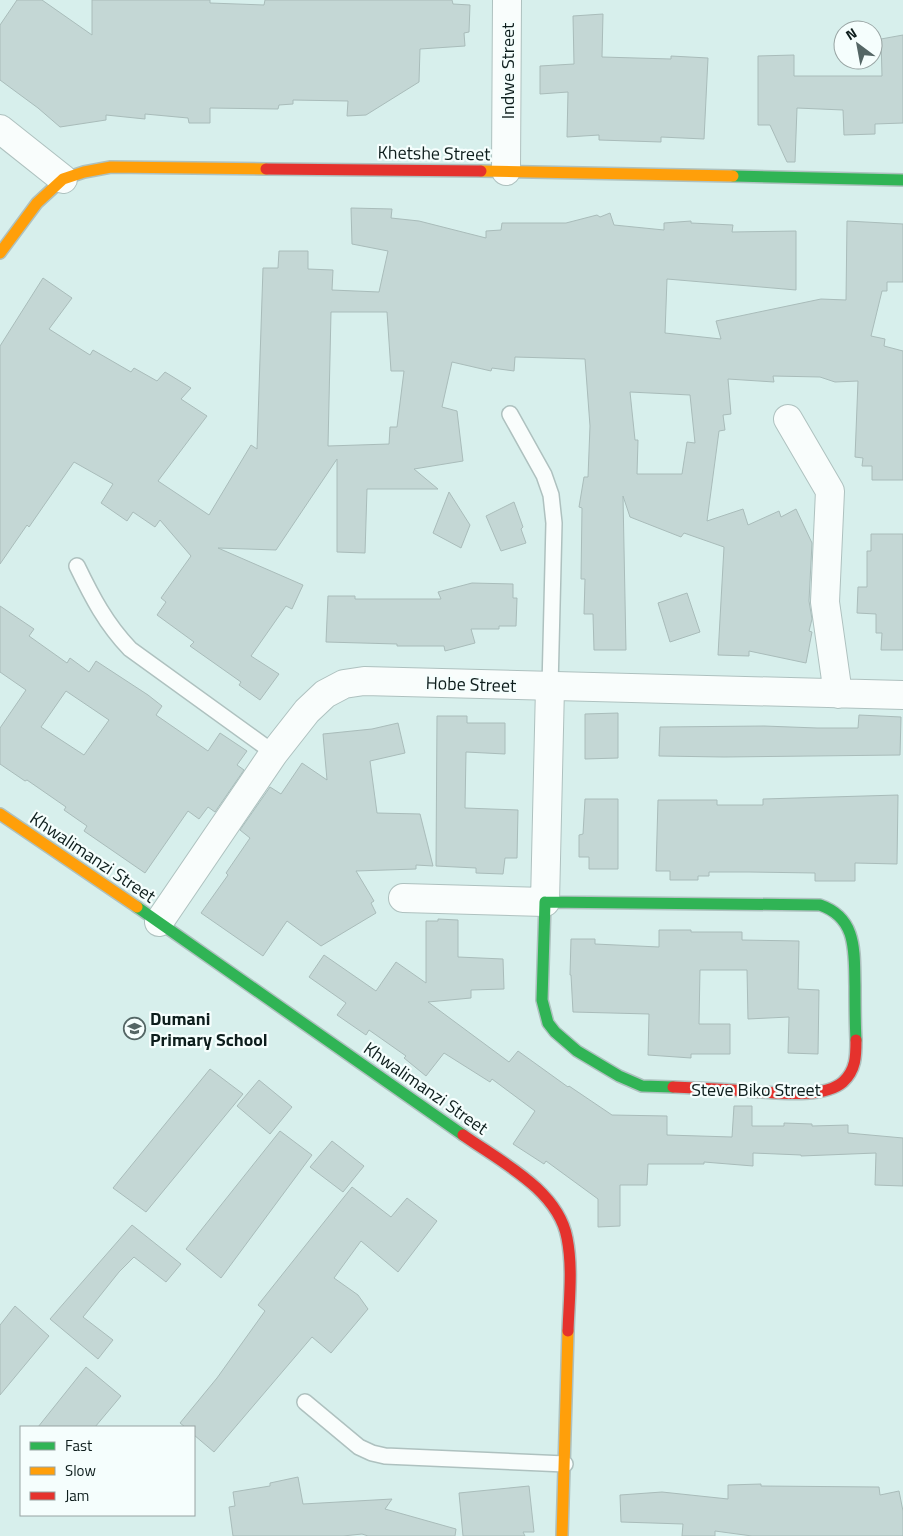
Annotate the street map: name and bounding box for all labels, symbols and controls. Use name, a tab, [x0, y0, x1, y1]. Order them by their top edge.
north arrow	[833, 20, 883, 70]
street label: Indwe Street	[494, 22, 521, 119]
text: N	[841, 22, 861, 45]
street label: Khetshe Street	[377, 139, 491, 167]
street label: Hobe Street	[425, 669, 517, 699]
street label: Khwalimanzi Street	[25, 805, 162, 910]
place label: Dumani Primary School	[150, 1005, 268, 1053]
school or university icon: Dumani Primary School	[122, 1016, 146, 1040]
street label: Khwalimanzi Street	[358, 1035, 494, 1142]
street label: Steve Biko Street	[691, 1076, 822, 1103]
legend	[20, 1426, 195, 1516]
text: Fast	[65, 1434, 93, 1457]
text: Slow	[65, 1459, 96, 1482]
text: Jam	[65, 1484, 89, 1507]

